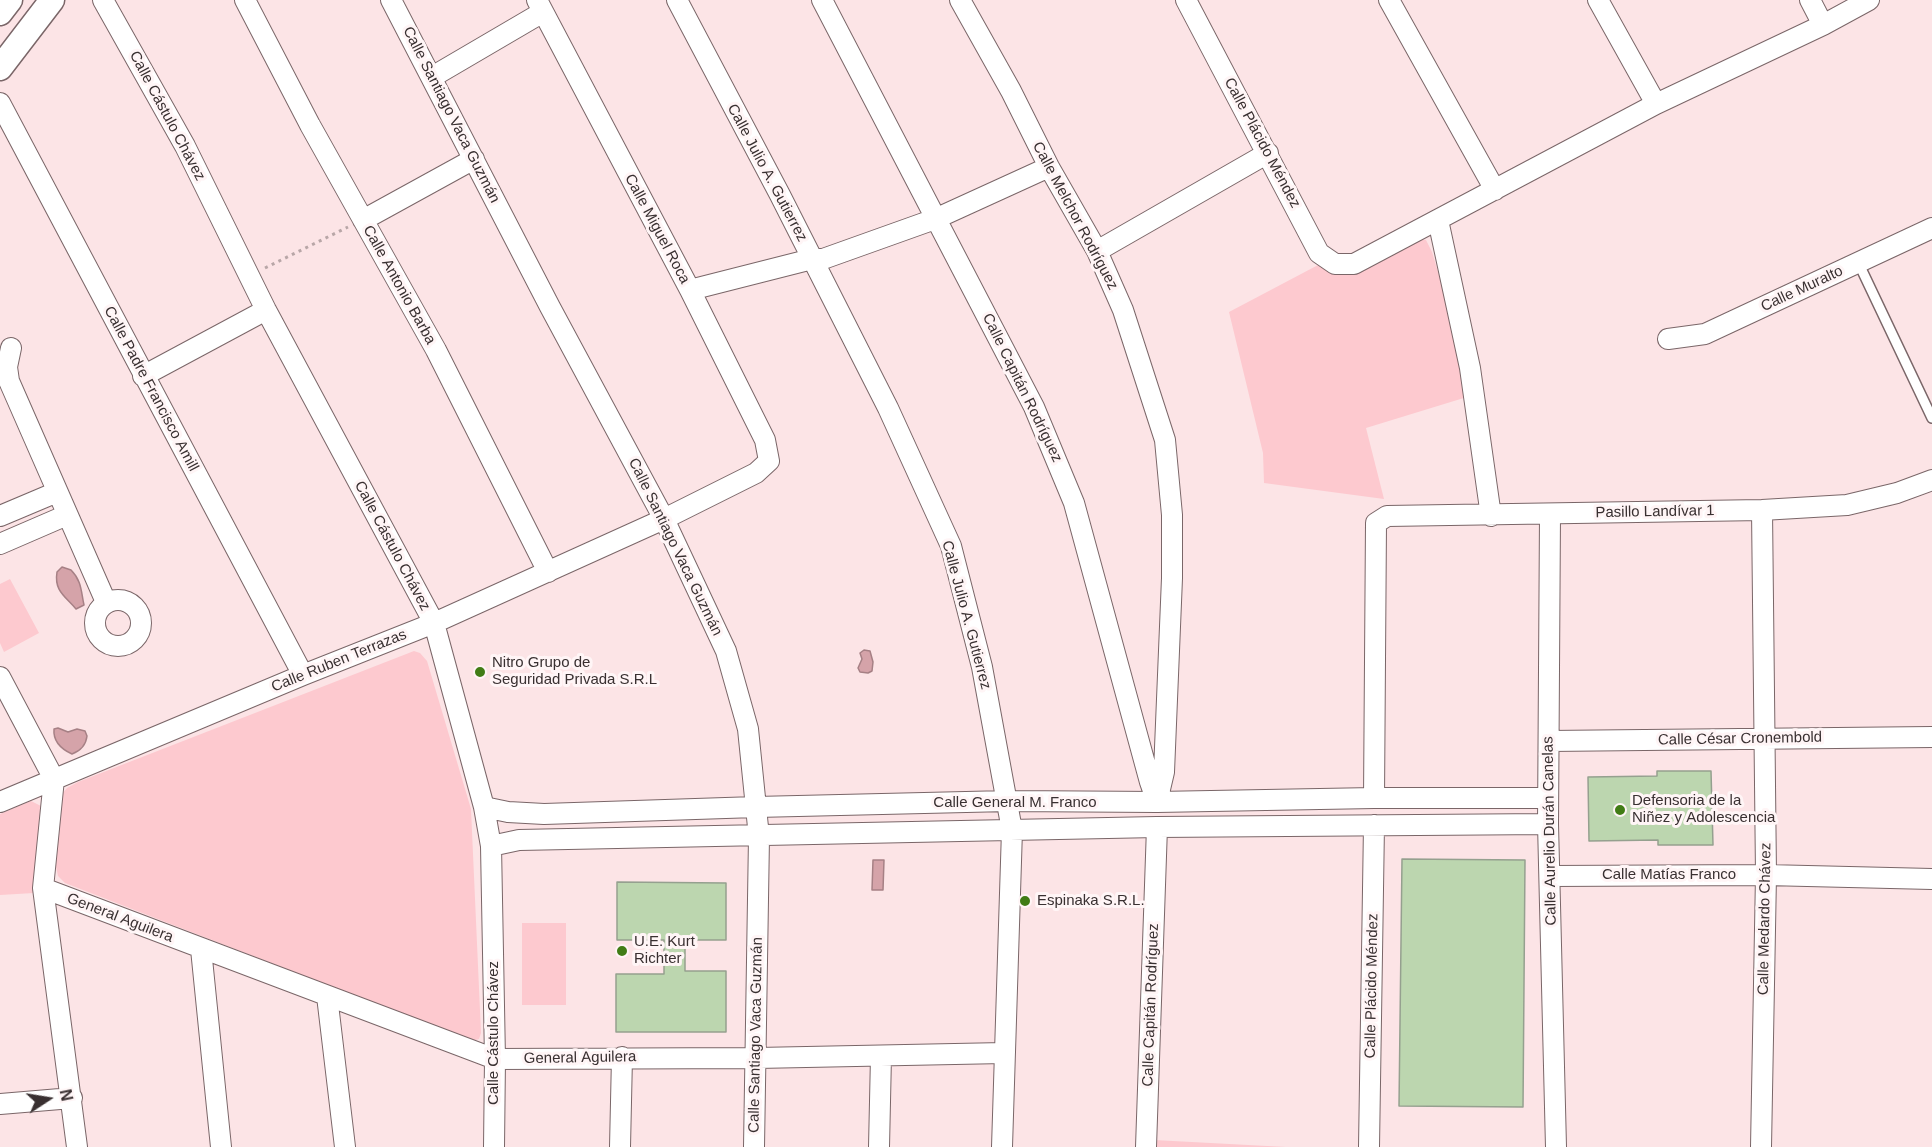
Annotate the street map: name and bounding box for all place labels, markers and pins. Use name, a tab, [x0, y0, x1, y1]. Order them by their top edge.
place label: Nitro Grupo de Seguridad Privada S.R.L	[492, 654, 657, 689]
marker: Nitro Grupo de Seguridad Privada S.R.L	[473, 665, 487, 679]
place label: Defensoria de la Niñez y Adolescencia	[1632, 792, 1775, 827]
marker: Defensoria de la Niñez y Adolescencia	[1613, 803, 1627, 817]
place label: Espinaka S.R.L.	[1037, 892, 1145, 910]
marker: Espinaka S.R.L.	[1018, 894, 1032, 908]
place label: U.E. Kurt Richter	[634, 933, 695, 968]
marker: U.E. Kurt Richter	[615, 944, 629, 958]

